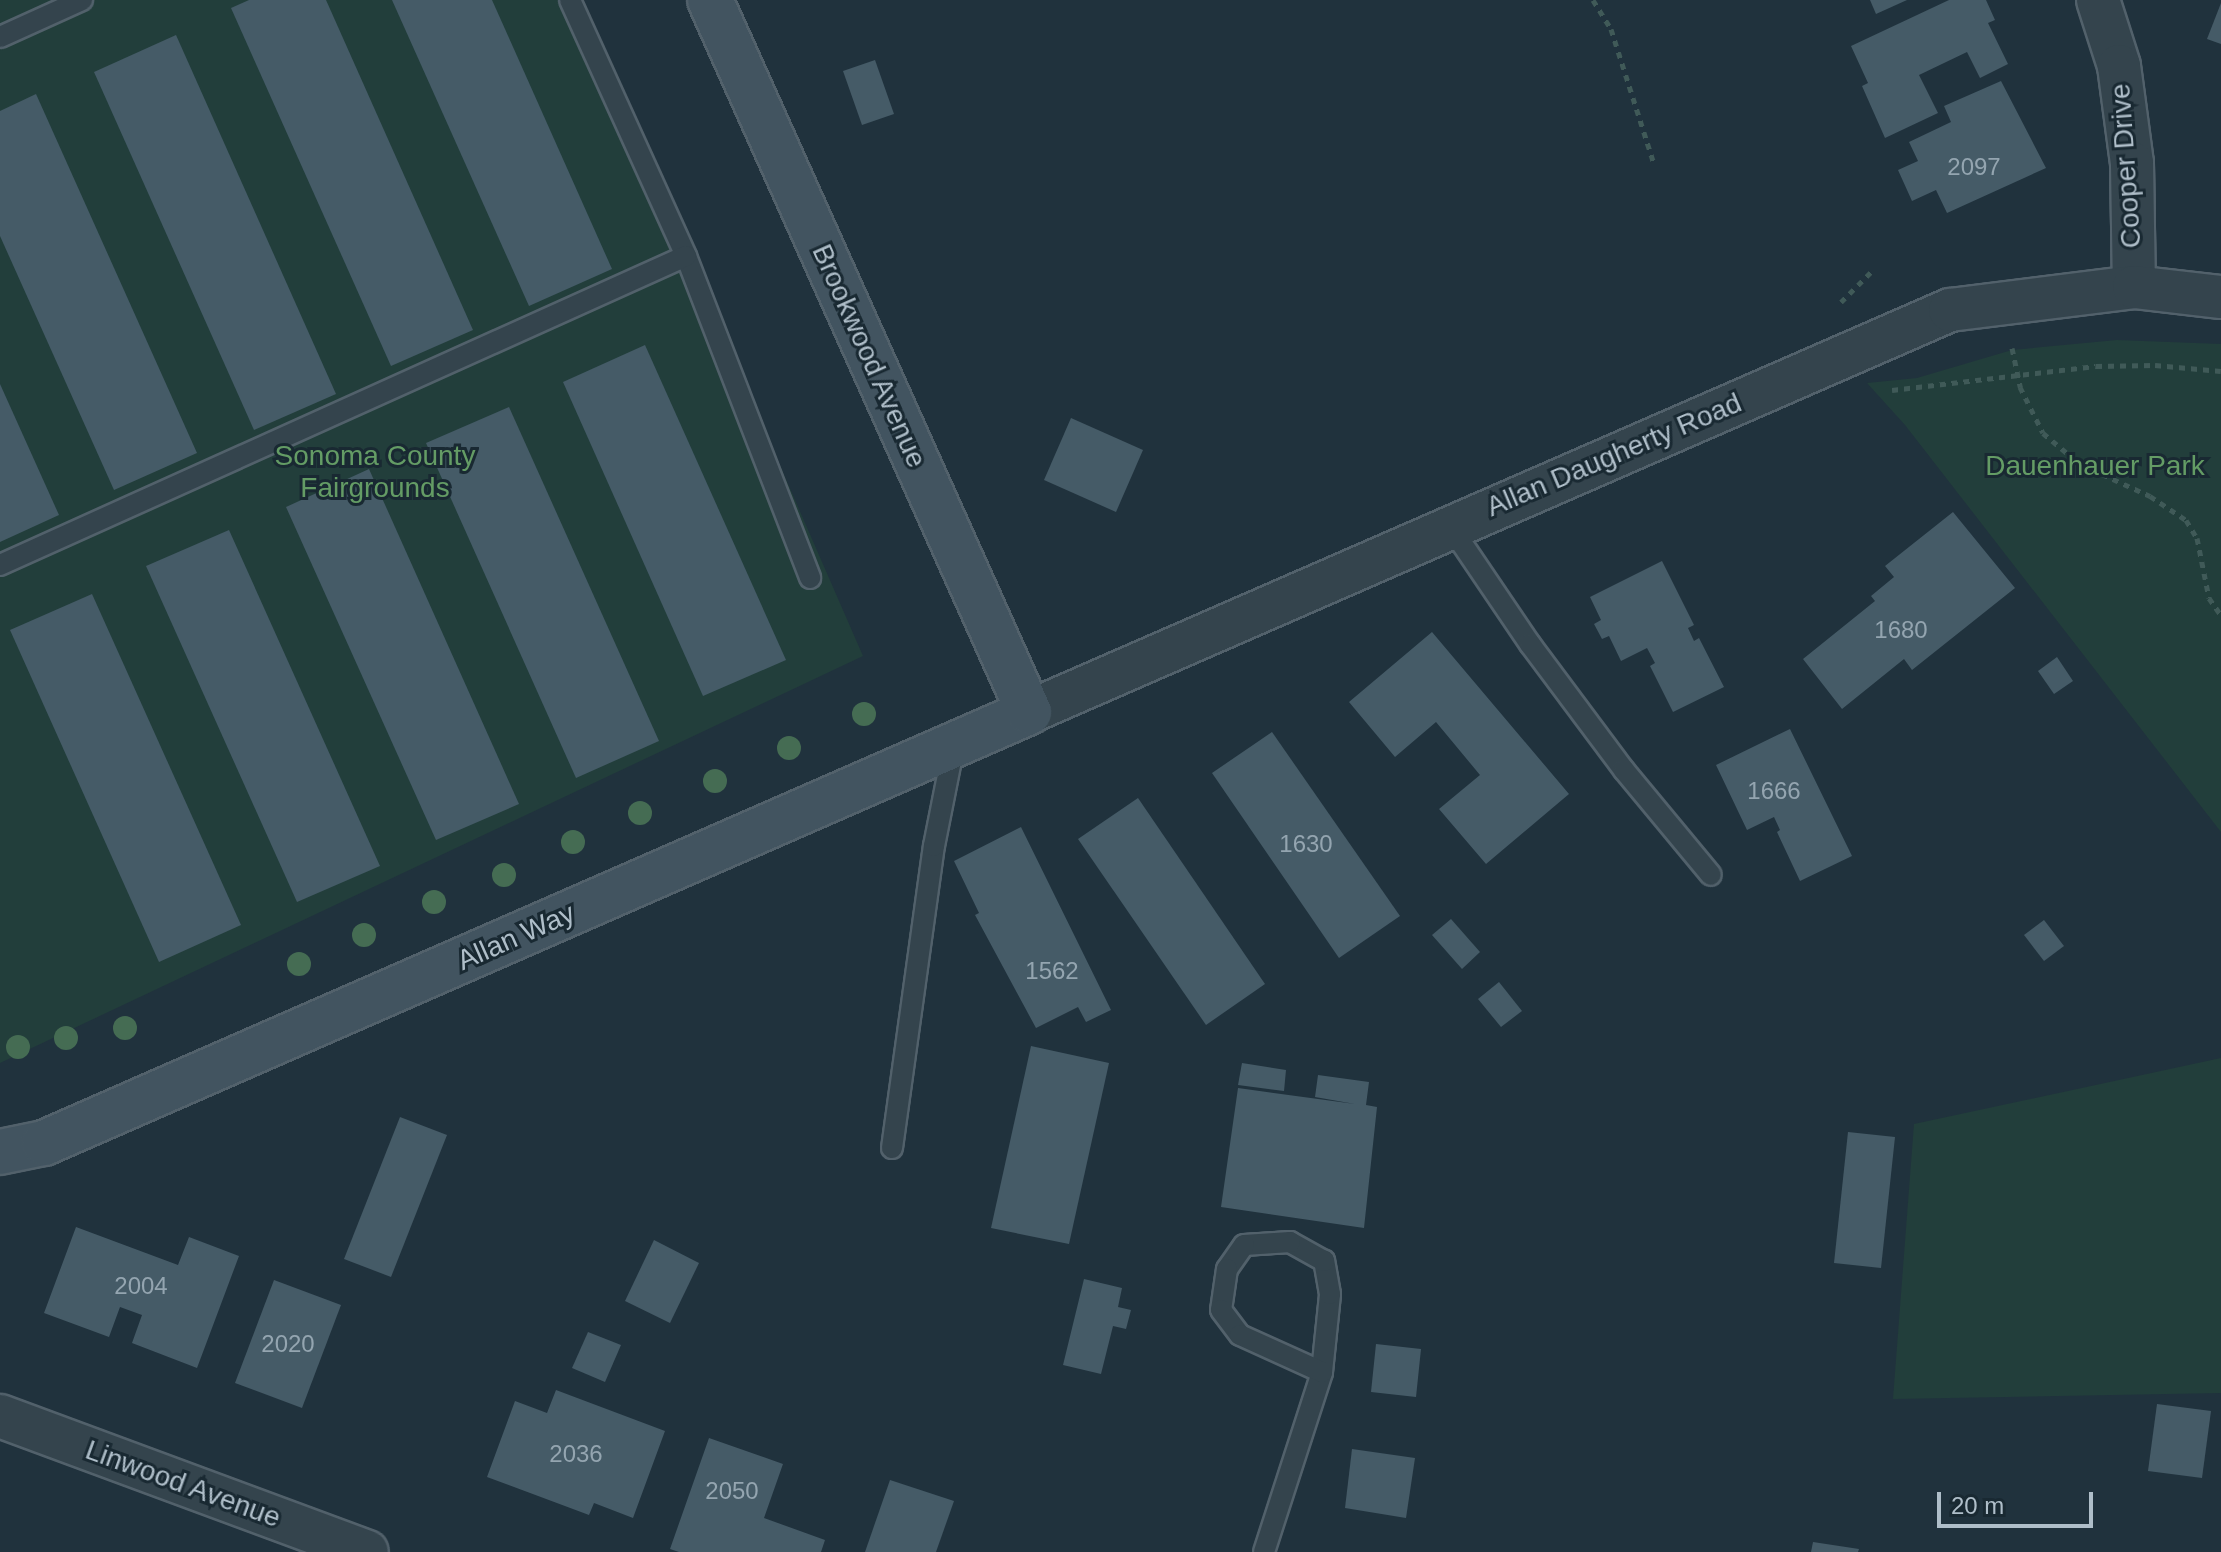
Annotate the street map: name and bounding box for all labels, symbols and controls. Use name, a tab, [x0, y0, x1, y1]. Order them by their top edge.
street label: Cooper Drive	[2103, 83, 2149, 249]
house number: 2097	[1947, 153, 2001, 181]
street label: Brookwood Avenue	[804, 238, 934, 474]
street label: Allan Daugherty Road	[1481, 386, 1747, 524]
park label: Sonoma County Fairgrounds	[275, 439, 475, 505]
park label: Dauenhauer Park	[1985, 449, 2205, 483]
house number: 1680	[1874, 616, 1928, 644]
house number: 1666	[1747, 777, 1801, 805]
house number: 1630	[1279, 830, 1333, 858]
street label: Allan Way	[452, 896, 580, 978]
house number: 1562	[1025, 957, 1079, 985]
house number: 2004	[114, 1272, 168, 1300]
house number: 2020	[261, 1330, 315, 1358]
street label: Linwood Avenue	[80, 1433, 286, 1535]
house number: 2036	[549, 1440, 603, 1468]
scale bar	[1941, 1476, 2097, 1526]
house number: 2050	[705, 1477, 759, 1505]
text: 20 m	[1951, 1492, 2004, 1519]

